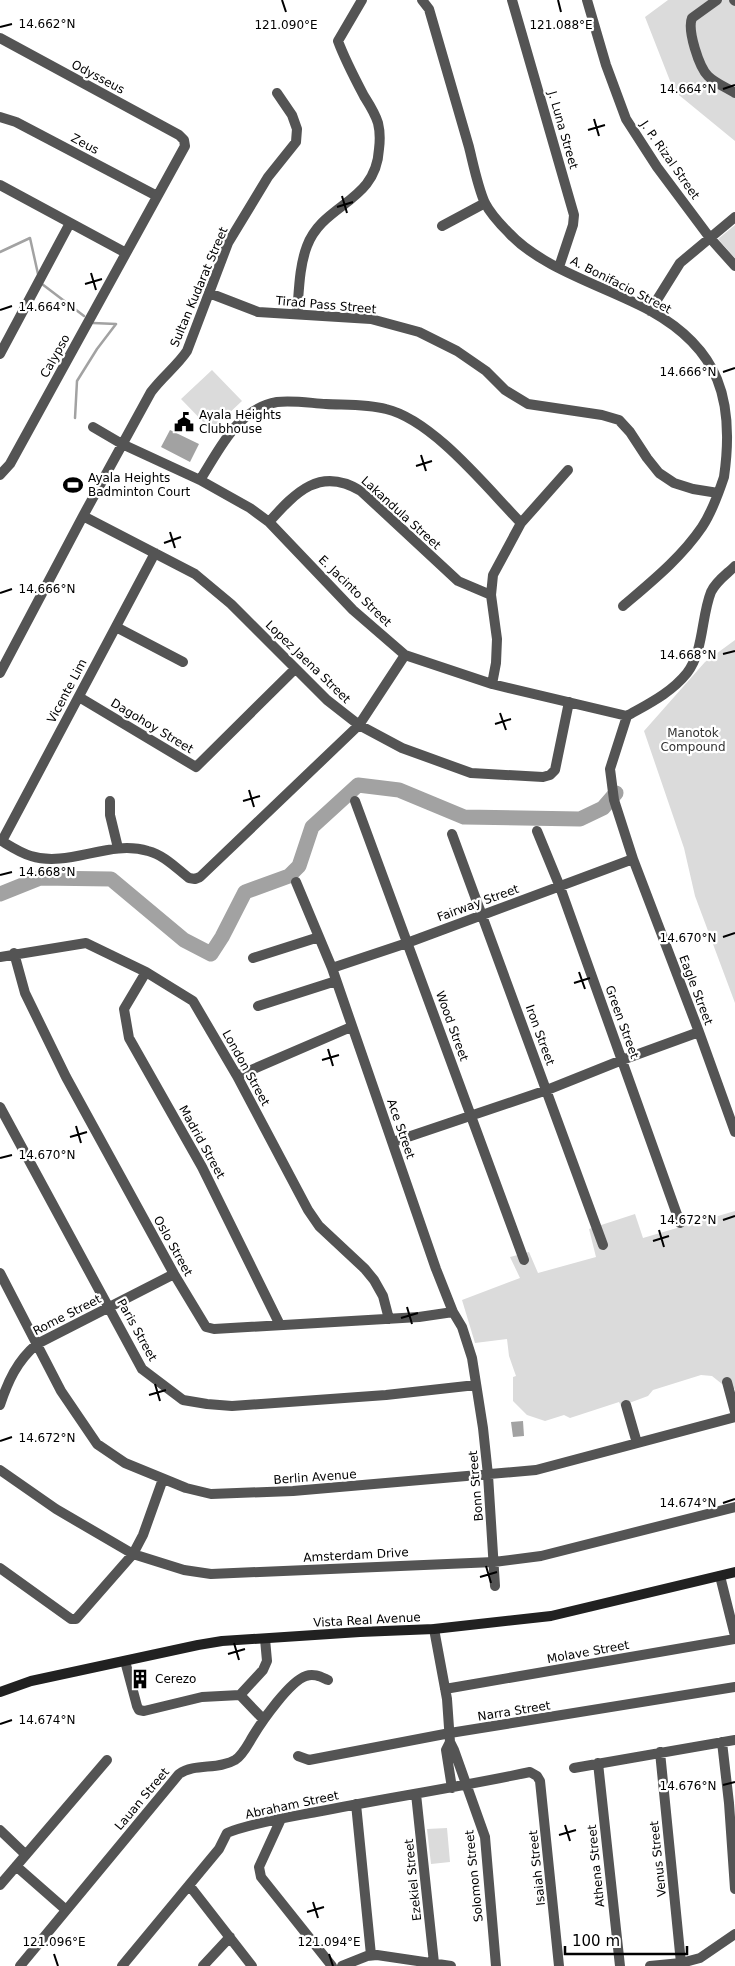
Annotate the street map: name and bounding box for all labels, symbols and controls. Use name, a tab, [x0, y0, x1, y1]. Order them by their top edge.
text: 14.662°N	[19, 17, 75, 31]
text: 121.090°E	[254, 18, 318, 32]
text: 121.088°E	[529, 18, 593, 32]
street label: Odysseus	[69, 57, 127, 97]
text: 14.664°N	[660, 82, 716, 96]
street label: J. Luna Street	[545, 88, 581, 171]
street label: J. P. Rizal Street	[637, 117, 703, 202]
street label: Zeus	[69, 131, 101, 157]
street label: Sultan Kudarat Street	[167, 225, 231, 349]
street label: A. Bonifacio Street	[568, 254, 674, 317]
street label: Tirad Pass Street	[274, 294, 377, 316]
text: 14.664°N	[19, 300, 75, 314]
street label: Calypso	[37, 332, 73, 380]
text: 14.666°N	[660, 365, 716, 379]
place label: Ayala Heights Clubhouse	[199, 408, 281, 436]
public building icon: Ayala Heights Clubhouse	[173, 411, 195, 433]
place label: Ayala Heights Badminton Court	[88, 471, 191, 499]
sports icon: Ayala Heights Badminton Court	[62, 474, 84, 496]
street label: Lakandula Street	[358, 474, 444, 552]
street label: E. Jacinto Street	[316, 553, 395, 630]
text: 14.666°N	[19, 582, 75, 596]
street label: Lopez Jaena Street	[263, 618, 354, 706]
text: 14.668°N	[660, 648, 716, 662]
street label: Vicente Lim	[44, 657, 90, 725]
street label: Dagohoy Street	[108, 696, 196, 756]
park label: Manotok Compound	[660, 726, 726, 754]
text: 14.668°N	[19, 865, 75, 879]
street label: Fairway Street	[435, 882, 521, 924]
text: 14.670°N	[660, 931, 716, 945]
street label: Eagle Street	[676, 953, 716, 1027]
street label: Green Street	[602, 984, 642, 1061]
street label: Wood Street	[433, 989, 471, 1063]
street label: Iron Street	[523, 1003, 558, 1067]
street label: London Street	[219, 1028, 273, 1109]
street label: Ace Street	[384, 1097, 418, 1161]
street label: Madrid Street	[176, 1103, 228, 1181]
text: 14.670°N	[19, 1148, 75, 1162]
street label: Oslo Street	[151, 1213, 195, 1279]
text: 14.672°N	[660, 1213, 716, 1227]
street label: Rome Street	[31, 1292, 104, 1338]
street label: Paris Street	[114, 1296, 160, 1364]
text: 14.672°N	[19, 1431, 75, 1445]
street label: Bonn Street	[466, 1450, 486, 1522]
street label: Berlin Avenue	[273, 1467, 357, 1487]
text: 14.674°N	[660, 1496, 716, 1510]
street label: Amsterdam Drive	[303, 1545, 409, 1565]
street label: Vista Real Avenue	[313, 1610, 421, 1630]
street label: Molave Street	[546, 1638, 630, 1666]
building icon: Cerezo	[129, 1668, 151, 1690]
place label: Cerezo	[155, 1672, 196, 1686]
street label: Narra Street	[477, 1698, 552, 1724]
text: 14.674°N	[19, 1713, 75, 1727]
street label: Lauan Street	[112, 1765, 172, 1833]
text: 14.676°N	[660, 1779, 716, 1793]
street label: Abraham Street	[244, 1788, 340, 1822]
street label: Venus Street	[647, 1820, 669, 1898]
street label: Athena Street	[585, 1824, 607, 1908]
street label: Solomon Street	[462, 1829, 486, 1923]
street label: Isaiah Street	[526, 1829, 548, 1906]
street label: Ezekiel Street	[402, 1838, 424, 1922]
scale bar	[565, 1924, 688, 1956]
text: 100 m	[572, 1932, 620, 1950]
text: 121.096°E	[22, 1935, 86, 1949]
text: 121.094°E	[297, 1935, 361, 1949]

